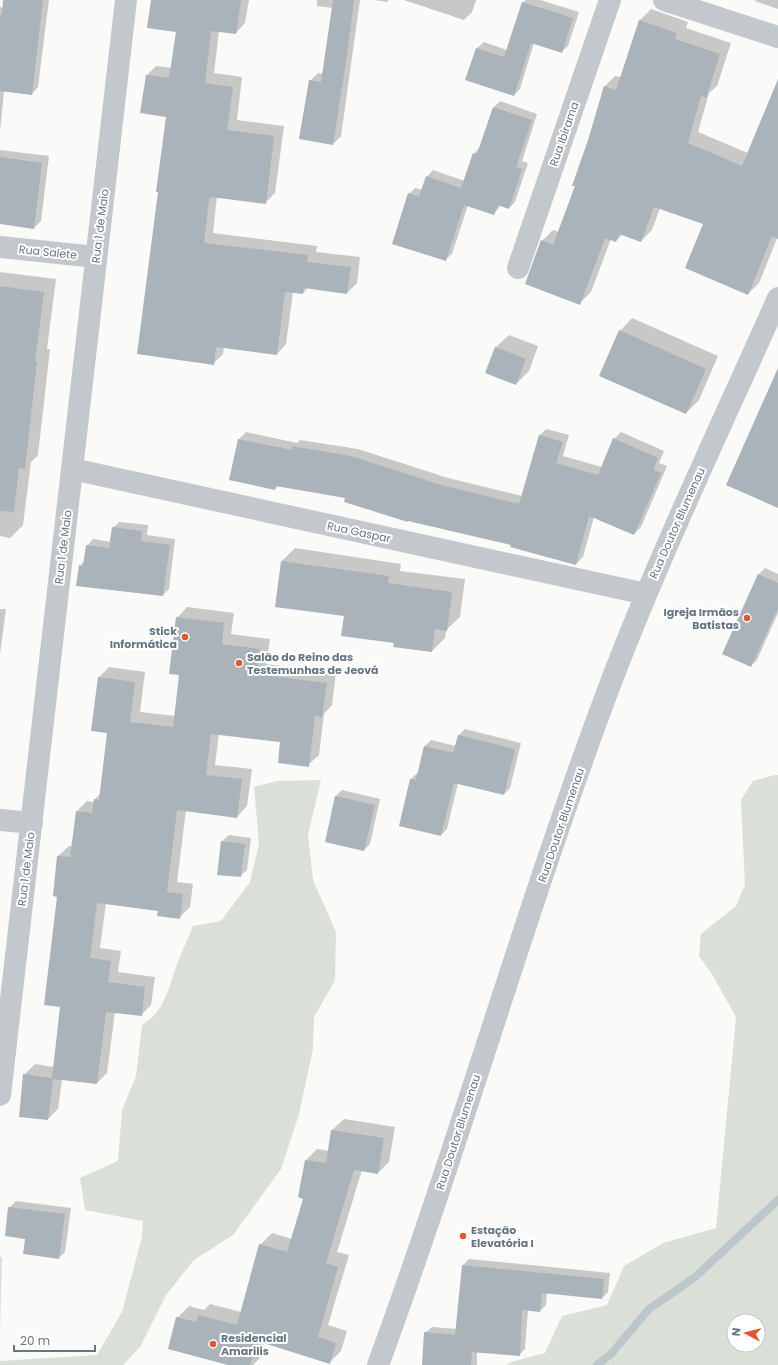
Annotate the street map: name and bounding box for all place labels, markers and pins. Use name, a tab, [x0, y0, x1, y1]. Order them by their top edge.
place label: Igreja Irmãos Batistas	[664, 604, 739, 633]
marker: Igreja Irmãos Batistas	[742, 613, 752, 623]
place label: Stick Informática	[110, 623, 177, 652]
marker: Stick Informática	[180, 632, 190, 642]
place label: Salão do Reino das Testemunhas de Jeová	[247, 649, 379, 678]
marker: Salão do Reino das Testemunhas de Jeová	[234, 658, 244, 668]
place label: Estação Elevatória I	[471, 1222, 534, 1251]
marker: Estação Elevatória I	[458, 1231, 468, 1241]
place label: Residencial Amarilis	[221, 1330, 287, 1359]
marker: Residencial Amarilis	[208, 1339, 218, 1349]

